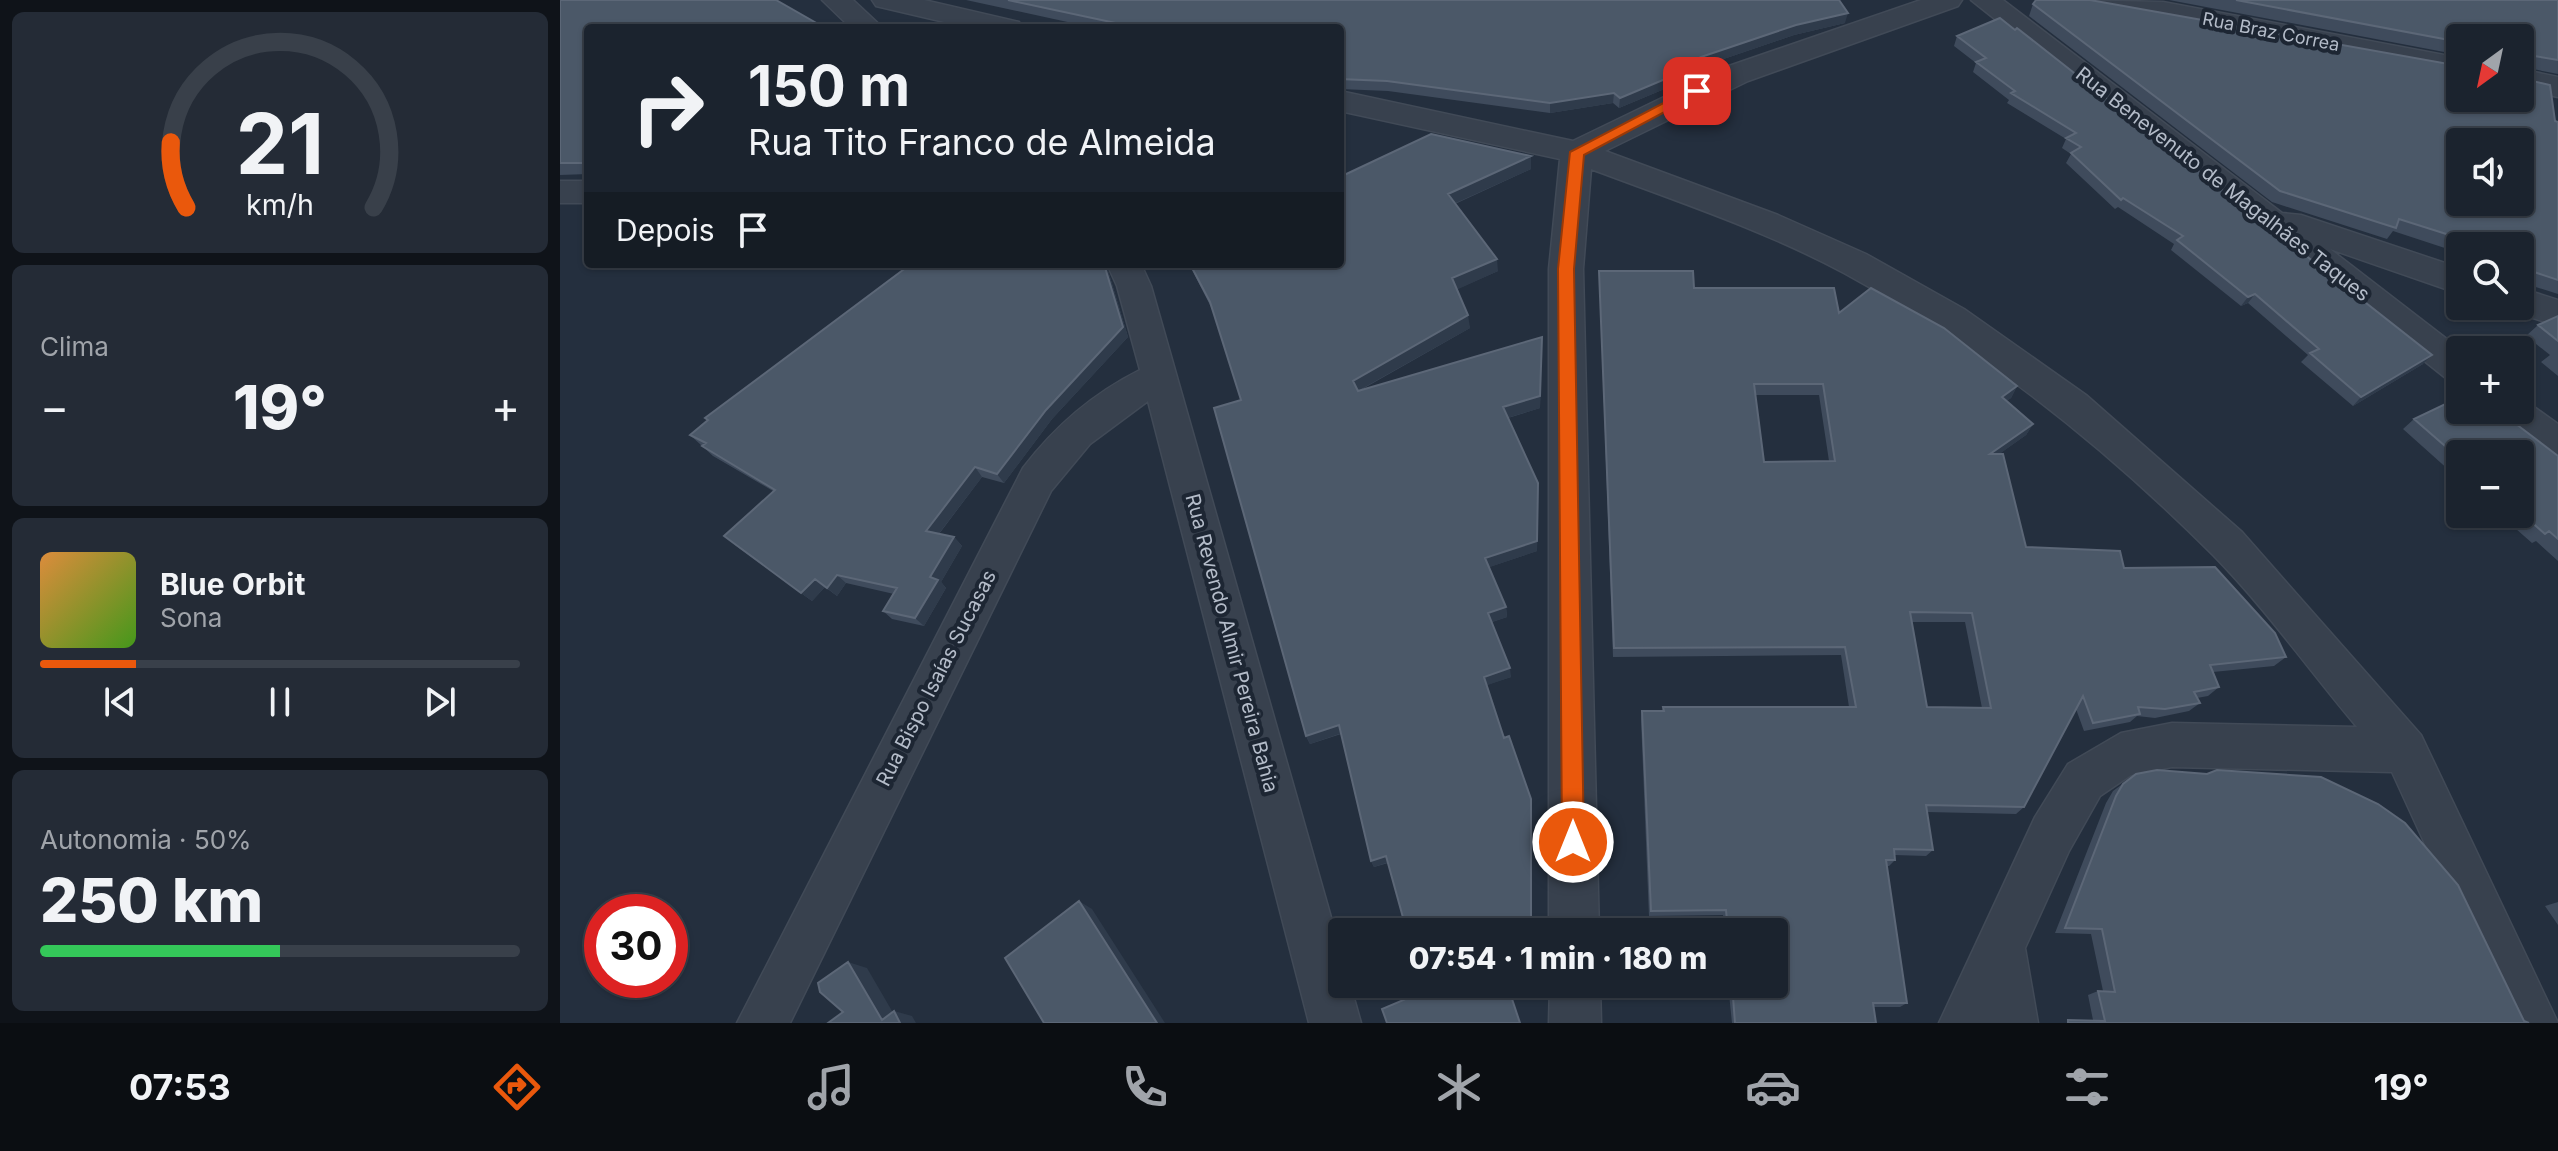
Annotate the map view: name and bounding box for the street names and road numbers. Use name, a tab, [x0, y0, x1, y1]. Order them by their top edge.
street label: Rua Braz Correa	[2201, 8, 2341, 55]
street label: Rua Benevenuto de Magalhães Taques	[2071, 62, 2375, 306]
street label: Rua Revendo Almir Pereira Bahia	[1181, 491, 1283, 795]
street label: Rua Bispo Isaías Sucasas	[871, 566, 1001, 790]

